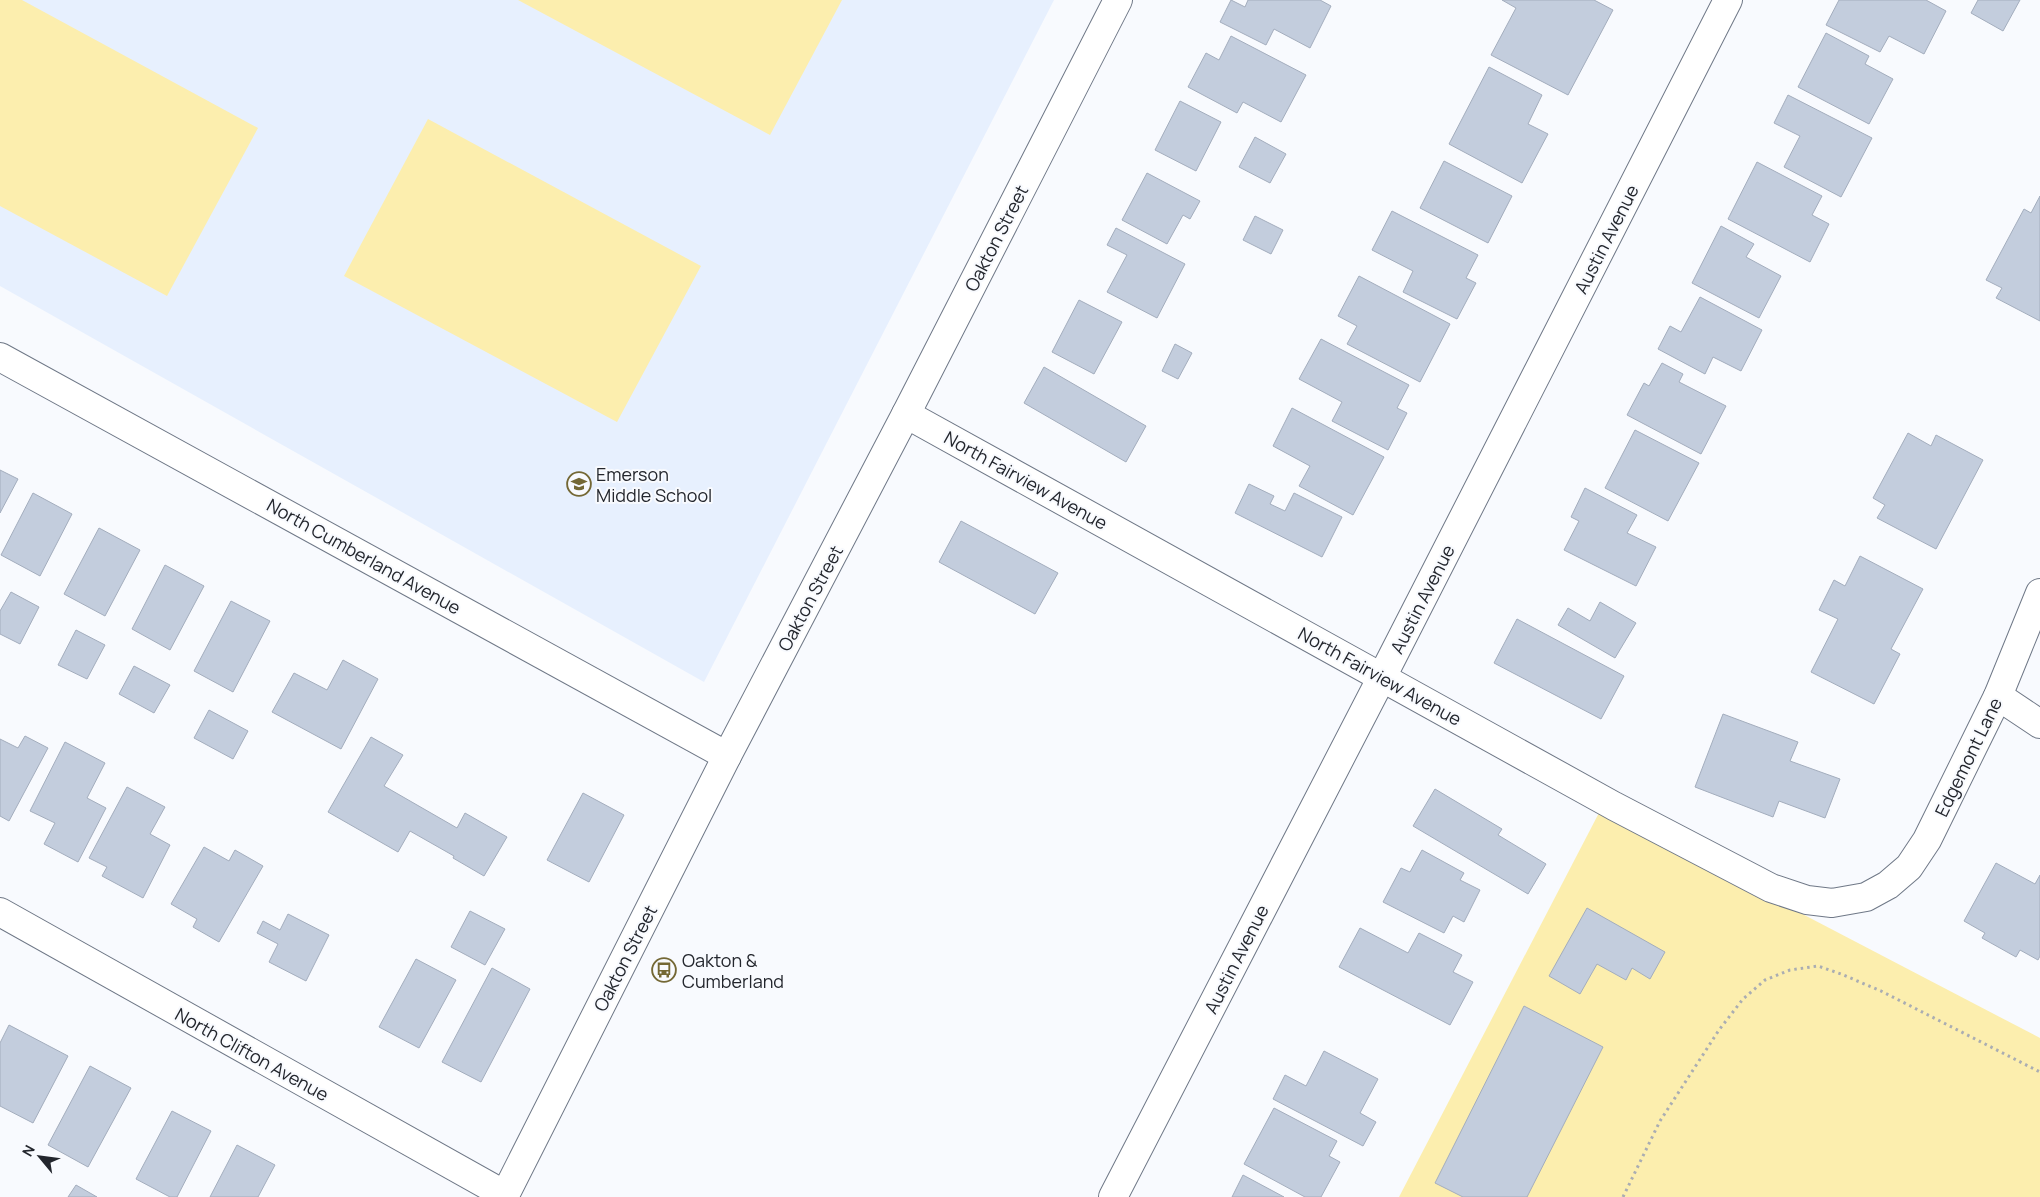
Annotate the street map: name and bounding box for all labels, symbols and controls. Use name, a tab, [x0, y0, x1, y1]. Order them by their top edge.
street label: Oakton Street	[959, 181, 1033, 295]
street label: Austin Avenue	[1568, 181, 1644, 297]
street label: North Fairview Avenue	[940, 425, 1112, 535]
place label: Emerson Middle School	[596, 462, 712, 507]
school or university icon: Emerson Middle School	[566, 471, 592, 497]
street label: North Cumberland Avenue	[263, 493, 465, 619]
street label: Oakton Street	[772, 541, 848, 655]
street label: Austin Avenue	[1384, 541, 1460, 657]
street label: North Fairview Avenue	[1294, 621, 1466, 731]
street label: Edgemont Lane	[1929, 694, 2007, 820]
street label: Oakton Street	[588, 901, 662, 1015]
street label: Austin Avenue	[1198, 901, 1274, 1017]
place label: Oakton & Cumberland	[682, 948, 784, 993]
bus stop icon: Oakton & Cumberland	[651, 957, 677, 983]
street label: North Clifton Avenue	[171, 1002, 333, 1106]
north arrow	[15, 1132, 65, 1182]
text: N	[17, 1141, 39, 1159]

